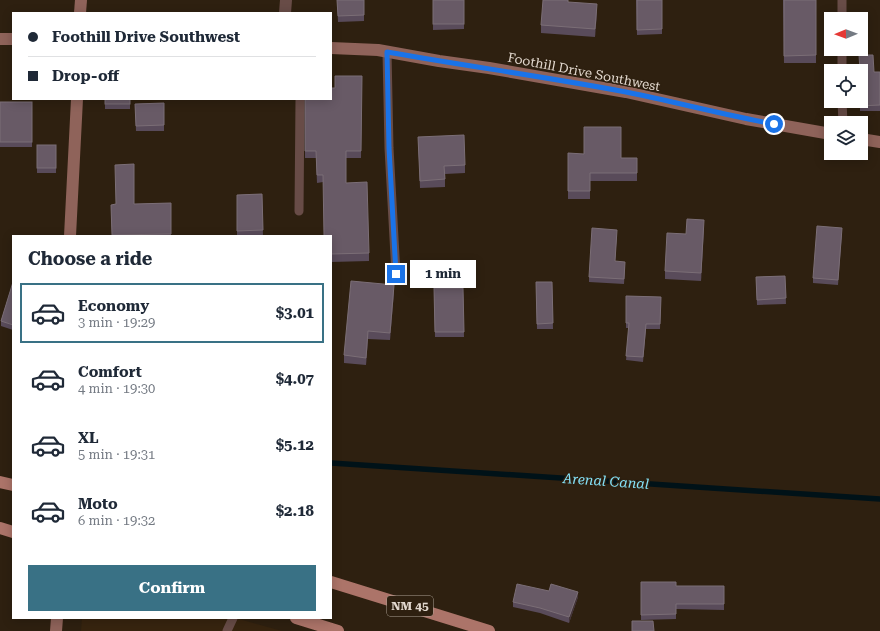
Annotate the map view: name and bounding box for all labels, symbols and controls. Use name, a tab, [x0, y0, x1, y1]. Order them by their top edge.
north arrow	[824, 12, 868, 56]
map controls	[824, 12, 868, 160]
text: Foothill Drive Southwest	[52, 28, 240, 46]
street label: Foothill Drive Southwest	[506, 50, 662, 94]
button: locate	[824, 64, 868, 108]
text: Drop-off	[52, 67, 119, 85]
route start	[765, 115, 783, 133]
button: layers	[824, 116, 868, 160]
text: Choose a ride	[28, 248, 152, 269]
callout: 1 min	[410, 260, 476, 288]
route end	[387, 265, 405, 283]
text: 1 min	[425, 266, 461, 281]
icon: car	[30, 295, 66, 331]
text: Economy	[78, 297, 149, 315]
text: $3.01	[276, 304, 314, 322]
text: 3 min · 19:29	[78, 315, 155, 330]
icon: car	[30, 361, 66, 397]
text: Comfort	[78, 363, 142, 381]
text: $4.07	[276, 370, 314, 388]
text: 4 min · 19:30	[78, 381, 155, 396]
icon: car	[30, 427, 66, 463]
text: XL	[78, 429, 99, 447]
text: $5.12	[276, 436, 314, 454]
text: 5 min · 19:31	[78, 447, 155, 462]
water label: Arenal Canal	[561, 470, 650, 492]
icon: car	[30, 493, 66, 529]
text: Moto	[78, 495, 118, 513]
text: $2.18	[276, 502, 314, 520]
text: 6 min · 19:32	[78, 513, 155, 528]
button: Confirm	[28, 565, 316, 611]
road number: NM 45	[387, 596, 433, 616]

